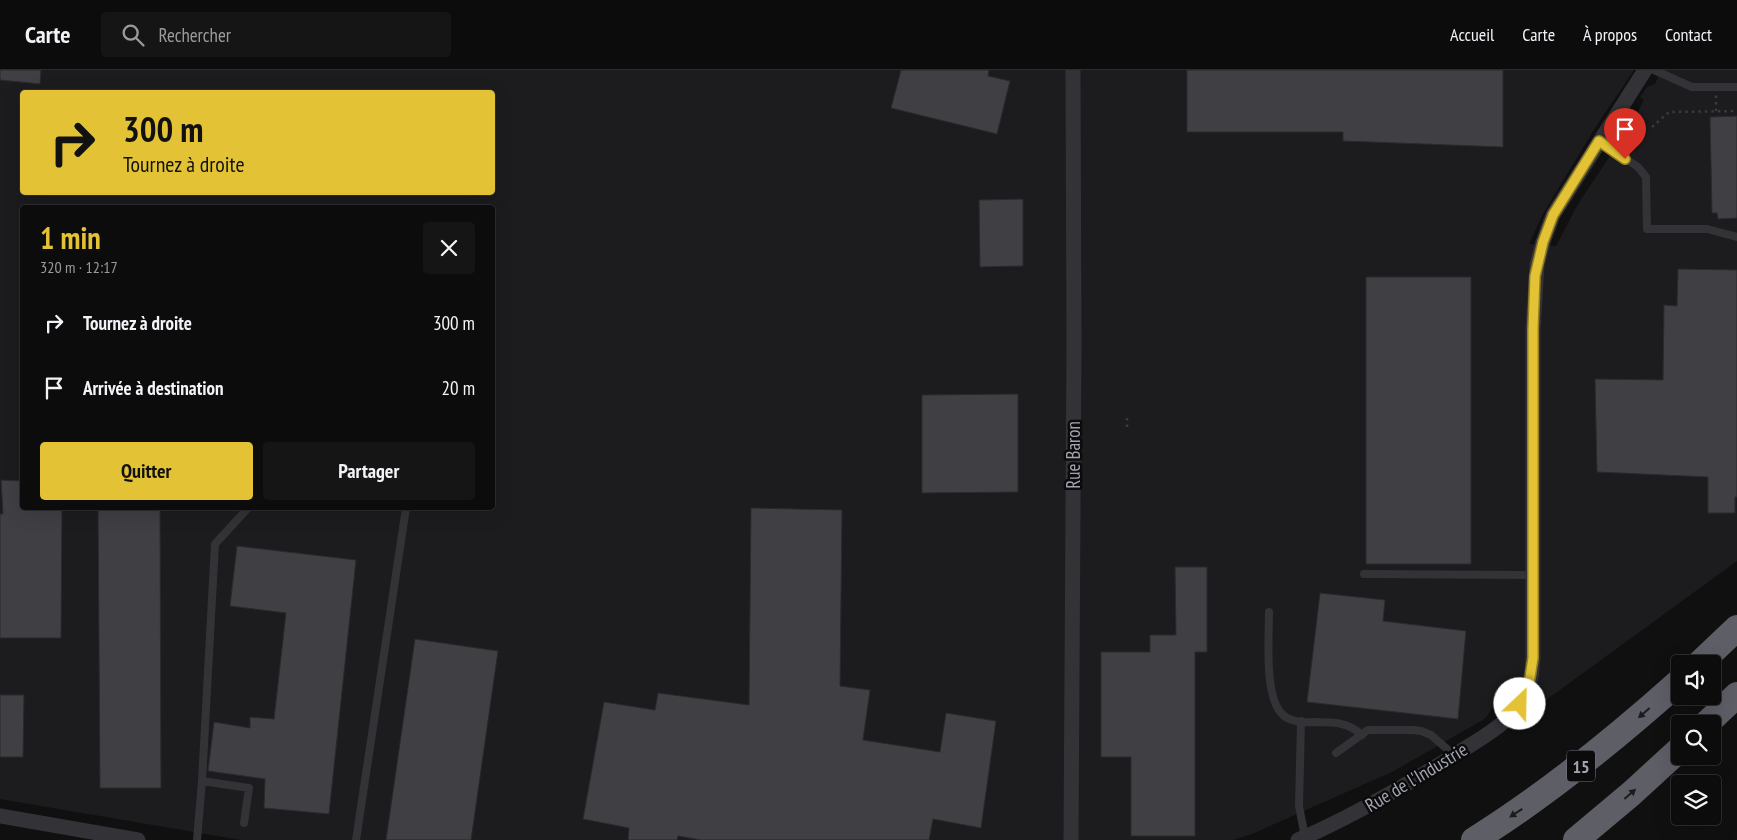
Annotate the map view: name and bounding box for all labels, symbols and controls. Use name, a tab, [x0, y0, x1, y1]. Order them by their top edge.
search box	[101, 12, 451, 57]
text: Carte	[25, 19, 71, 50]
icon: search	[119, 21, 147, 49]
text: Rechercher	[159, 23, 231, 47]
text: Accueil	[1450, 23, 1494, 46]
text: Carte	[1522, 23, 1555, 46]
text: À propos	[1583, 23, 1637, 46]
text: Contact	[1665, 23, 1712, 46]
text: 300 m	[123, 106, 204, 152]
pin	[1604, 108, 1646, 159]
icon: right	[40, 110, 105, 175]
icon: arrive	[1611, 115, 1639, 143]
text: Tournez à droite	[123, 150, 245, 178]
text: 1 min	[40, 218, 101, 257]
button: close	[423, 222, 475, 274]
text: 320 m · 12:17	[40, 257, 118, 277]
icon: right	[40, 309, 68, 337]
text: Tournez à droite	[83, 311, 192, 335]
text: 300 m	[433, 311, 475, 335]
icon: arrive	[40, 374, 68, 402]
text: Arrivée à destination	[83, 376, 224, 400]
text: 20 m	[442, 376, 475, 400]
street label: Rue Baron	[1061, 421, 1085, 489]
button: Quitter	[40, 442, 253, 500]
button: Partager	[263, 442, 475, 500]
map controls	[1671, 655, 1721, 825]
button: sound	[1671, 655, 1721, 705]
position arrow	[1493, 677, 1545, 729]
one-way arrow	[1637, 708, 1650, 719]
button: search	[1671, 715, 1721, 765]
street label: Rue de l'Industrie	[1360, 737, 1472, 817]
road number: 15	[1567, 750, 1595, 781]
button: layers	[1671, 775, 1721, 825]
one-way arrow	[1624, 789, 1637, 800]
one-way arrow	[1509, 808, 1522, 818]

